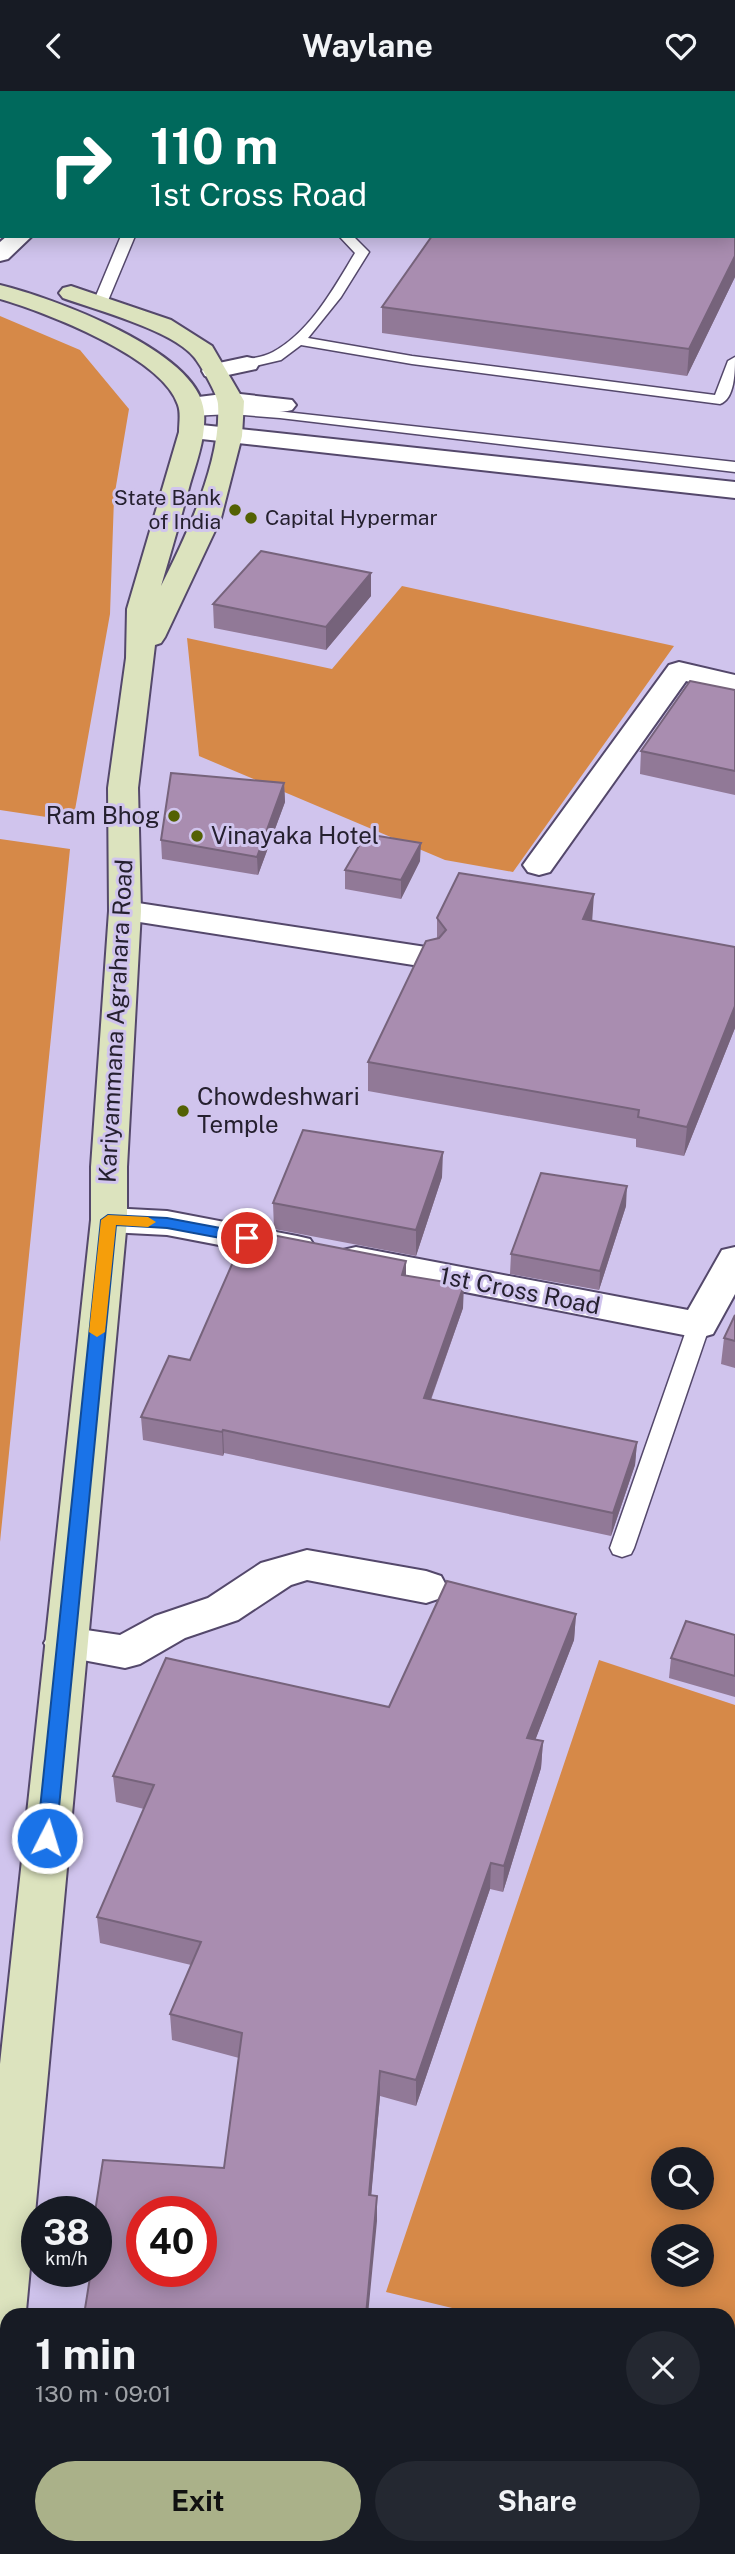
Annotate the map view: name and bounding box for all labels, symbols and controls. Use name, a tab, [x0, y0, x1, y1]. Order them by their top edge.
icon: back	[35, 27, 73, 65]
text: Waylane	[302, 27, 433, 64]
icon: heart	[662, 27, 700, 65]
text: 110 m	[150, 117, 278, 175]
icon: right	[35, 119, 126, 210]
text: 1st Cross Road	[150, 176, 367, 213]
place label: State Bank of India	[114, 485, 221, 534]
marker: State Bank of India	[227, 502, 243, 518]
place label: Capital Hypermar	[265, 505, 438, 530]
marker: Capital Hypermar	[243, 510, 259, 526]
place label: Ram Bhog	[46, 801, 160, 829]
marker: Ram Bhog	[166, 808, 182, 824]
place label: Vinayaka Hotel	[211, 821, 379, 849]
marker: Vinayaka Hotel	[189, 828, 205, 844]
street label: Kariyammana Agrahara Road	[93, 858, 137, 1183]
place label: Chowdeshwari Temple	[197, 1082, 360, 1138]
marker: Chowdeshwari Temple	[175, 1103, 191, 1119]
pin	[217, 1208, 277, 1268]
icon: arrive	[228, 1219, 266, 1257]
street label: 1st Cross Road	[438, 1261, 603, 1319]
position arrow	[10, 1801, 84, 1875]
map controls	[651, 2147, 714, 2287]
button: search	[651, 2147, 714, 2210]
speed limit sign: 40	[126, 2196, 217, 2287]
text: 38	[43, 2212, 90, 2253]
button: layers	[651, 2224, 714, 2287]
text: km/h	[45, 2248, 88, 2269]
text: 1 min	[35, 2329, 136, 2378]
button: close	[626, 2331, 700, 2405]
text: 130 m · 09:01	[35, 2380, 171, 2407]
button: Exit	[35, 2461, 361, 2541]
button: Share	[375, 2461, 700, 2541]

